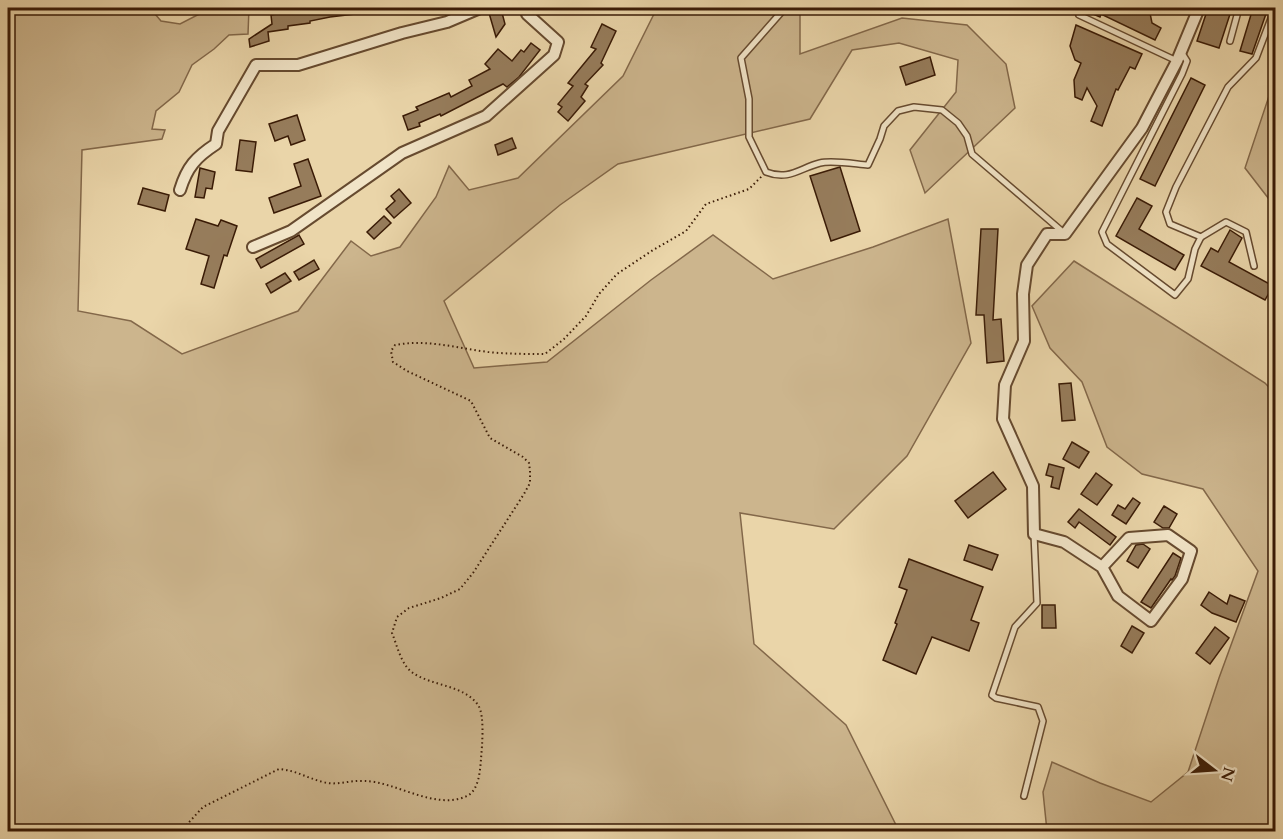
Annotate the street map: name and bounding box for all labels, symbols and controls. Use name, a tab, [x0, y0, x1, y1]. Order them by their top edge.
north arrow	[1184, 740, 1244, 800]
text: N	[1215, 764, 1240, 784]

